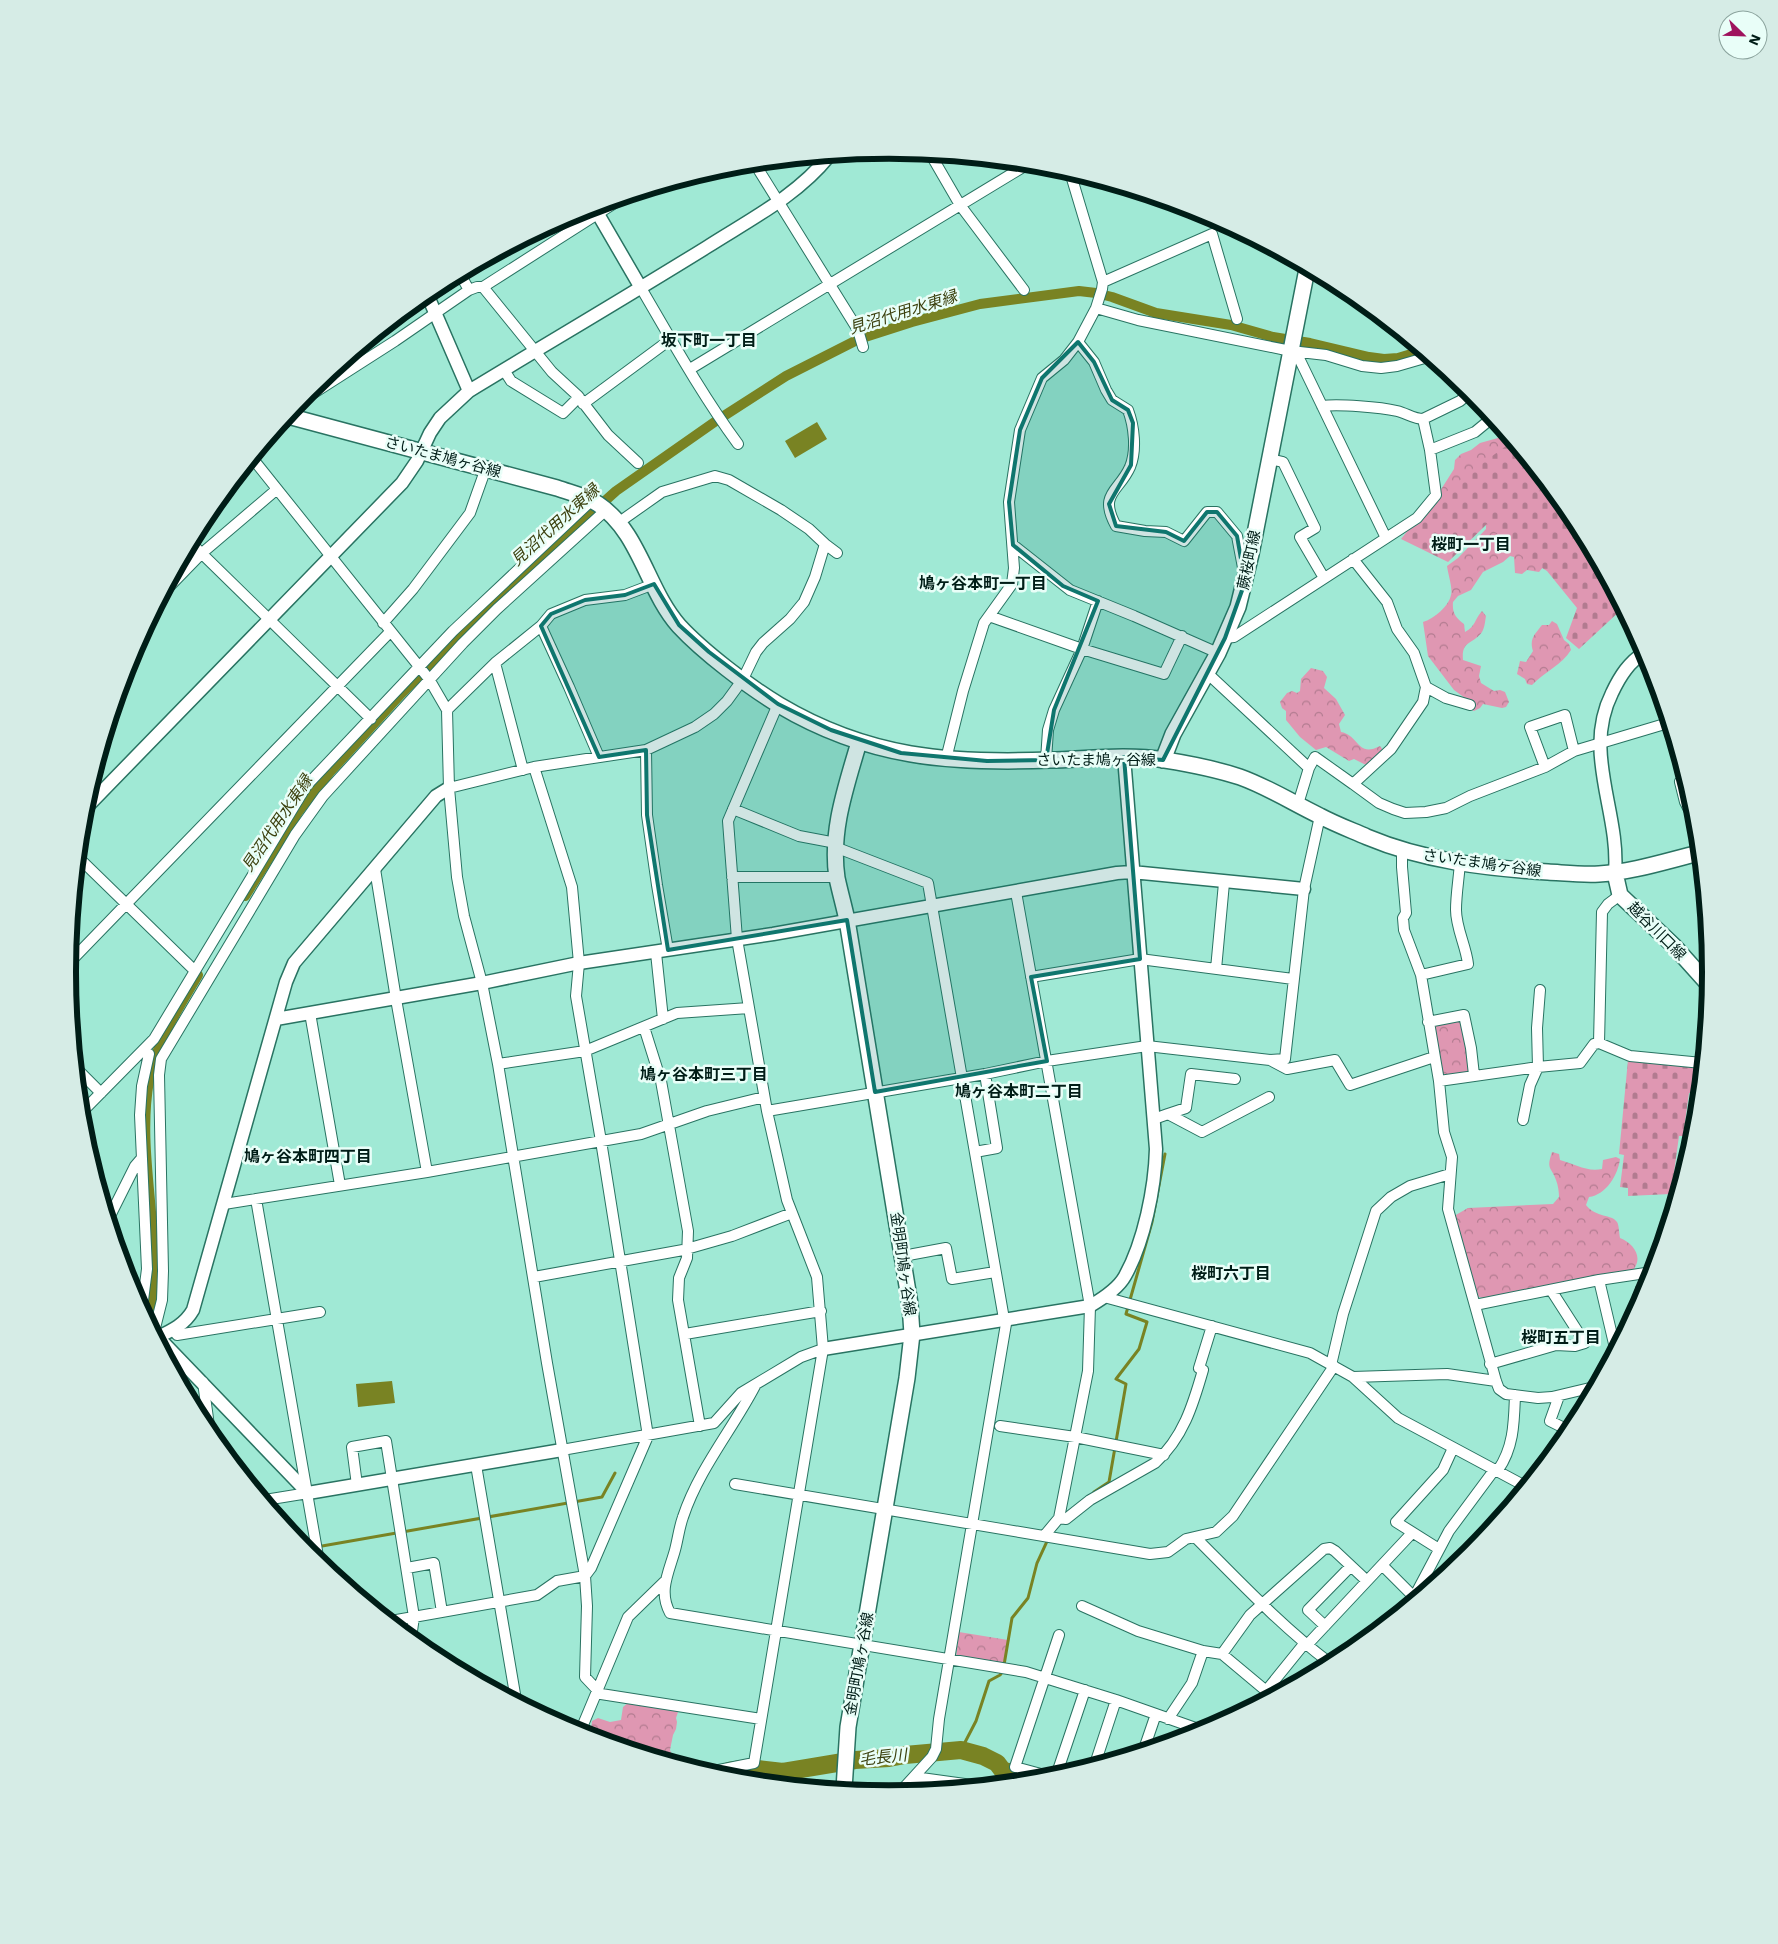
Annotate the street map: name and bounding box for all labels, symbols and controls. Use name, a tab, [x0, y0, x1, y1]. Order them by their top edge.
north arrow	[1718, 10, 1768, 60]
text: N	[1746, 32, 1764, 48]
water label: 見沼代用水東縁	[847, 286, 961, 337]
district label: 坂下町一丁目	[661, 331, 757, 350]
street label: さいたま鳩ヶ谷線	[383, 433, 503, 481]
water label: 見沼代用水東縁	[507, 479, 604, 570]
street label: 蕨桜町線	[1234, 529, 1264, 591]
district label: 桜町一丁目	[1431, 535, 1511, 554]
district label: 鳩ヶ谷本町一丁目	[919, 574, 1047, 593]
street label: さいたま鳩ヶ谷線	[1036, 751, 1156, 769]
water label: 見沼代用水東縁	[238, 770, 317, 875]
street label: さいたま鳩ヶ谷線	[1422, 846, 1542, 880]
street label: 越谷川口線	[1623, 897, 1690, 964]
district label: 鳩ヶ谷本町三丁目	[640, 1065, 768, 1084]
district label: 鳩ヶ谷本町二丁目	[955, 1082, 1083, 1101]
district label: 鳩ヶ谷本町四丁目	[244, 1147, 372, 1166]
street label: 金明町鳩ヶ谷線	[887, 1211, 919, 1317]
district label: 桜町六丁目	[1191, 1264, 1271, 1283]
district label: 桜町五丁目	[1521, 1328, 1601, 1347]
street label: 金明町鳩ヶ谷線	[841, 1611, 877, 1717]
water label: 毛長川	[858, 1745, 910, 1769]

